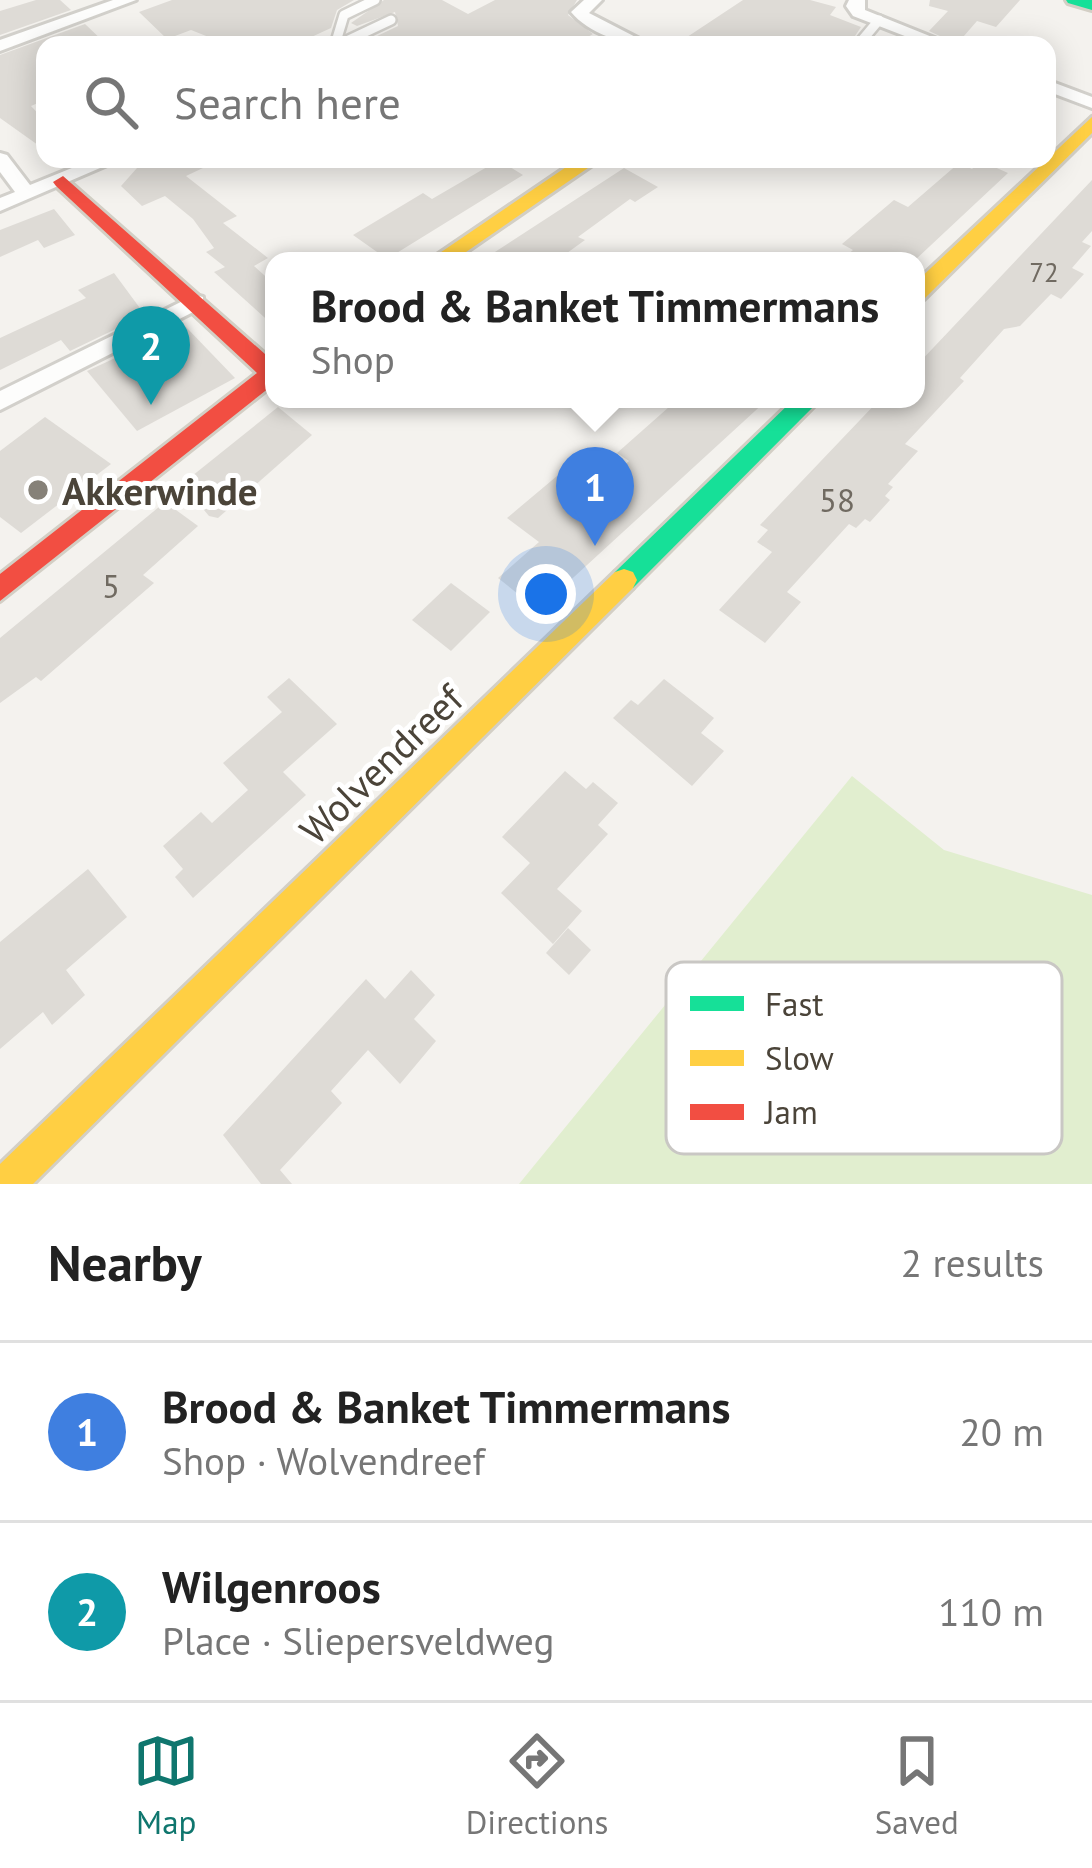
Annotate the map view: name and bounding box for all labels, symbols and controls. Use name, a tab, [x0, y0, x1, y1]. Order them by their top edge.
search box	[36, 36, 1056, 168]
icon: search	[78, 69, 144, 135]
text: Search here	[174, 73, 401, 131]
popup	[265, 252, 925, 408]
house number: 72	[1029, 255, 1059, 289]
text: Brood & Banket Timmermans	[311, 276, 879, 334]
pin: 2	[112, 306, 190, 405]
text: Shop	[311, 334, 395, 385]
pin: 1	[556, 447, 634, 546]
place label: Akkerwinde	[62, 465, 258, 516]
marker: Akkerwinde	[25, 477, 51, 503]
house number: 58	[819, 478, 855, 521]
house number: 5	[102, 564, 120, 607]
your location	[516, 564, 576, 624]
street label: Wolvendreef	[288, 672, 475, 855]
legend	[666, 962, 1062, 1154]
text: Fast	[765, 982, 824, 1025]
text: Slow	[765, 1036, 834, 1079]
text: Jam	[763, 1090, 818, 1133]
text: Nearby	[48, 1229, 202, 1295]
text: 2 results	[901, 1237, 1044, 1288]
text: Brood & Banket Timmermans	[162, 1377, 731, 1435]
text: 1	[76, 1406, 98, 1457]
text: 20 m	[959, 1406, 1044, 1457]
text: Shop · Wolvendreef	[162, 1435, 485, 1486]
text: Wilgenroos	[162, 1557, 381, 1615]
text: 2	[76, 1586, 98, 1637]
text: 110 m	[938, 1586, 1044, 1637]
text: Place · Sliepersveldweg	[162, 1615, 554, 1666]
tab: Map	[133, 1728, 199, 1843]
tab: Directions	[466, 1728, 608, 1843]
tab: Saved	[875, 1728, 959, 1843]

